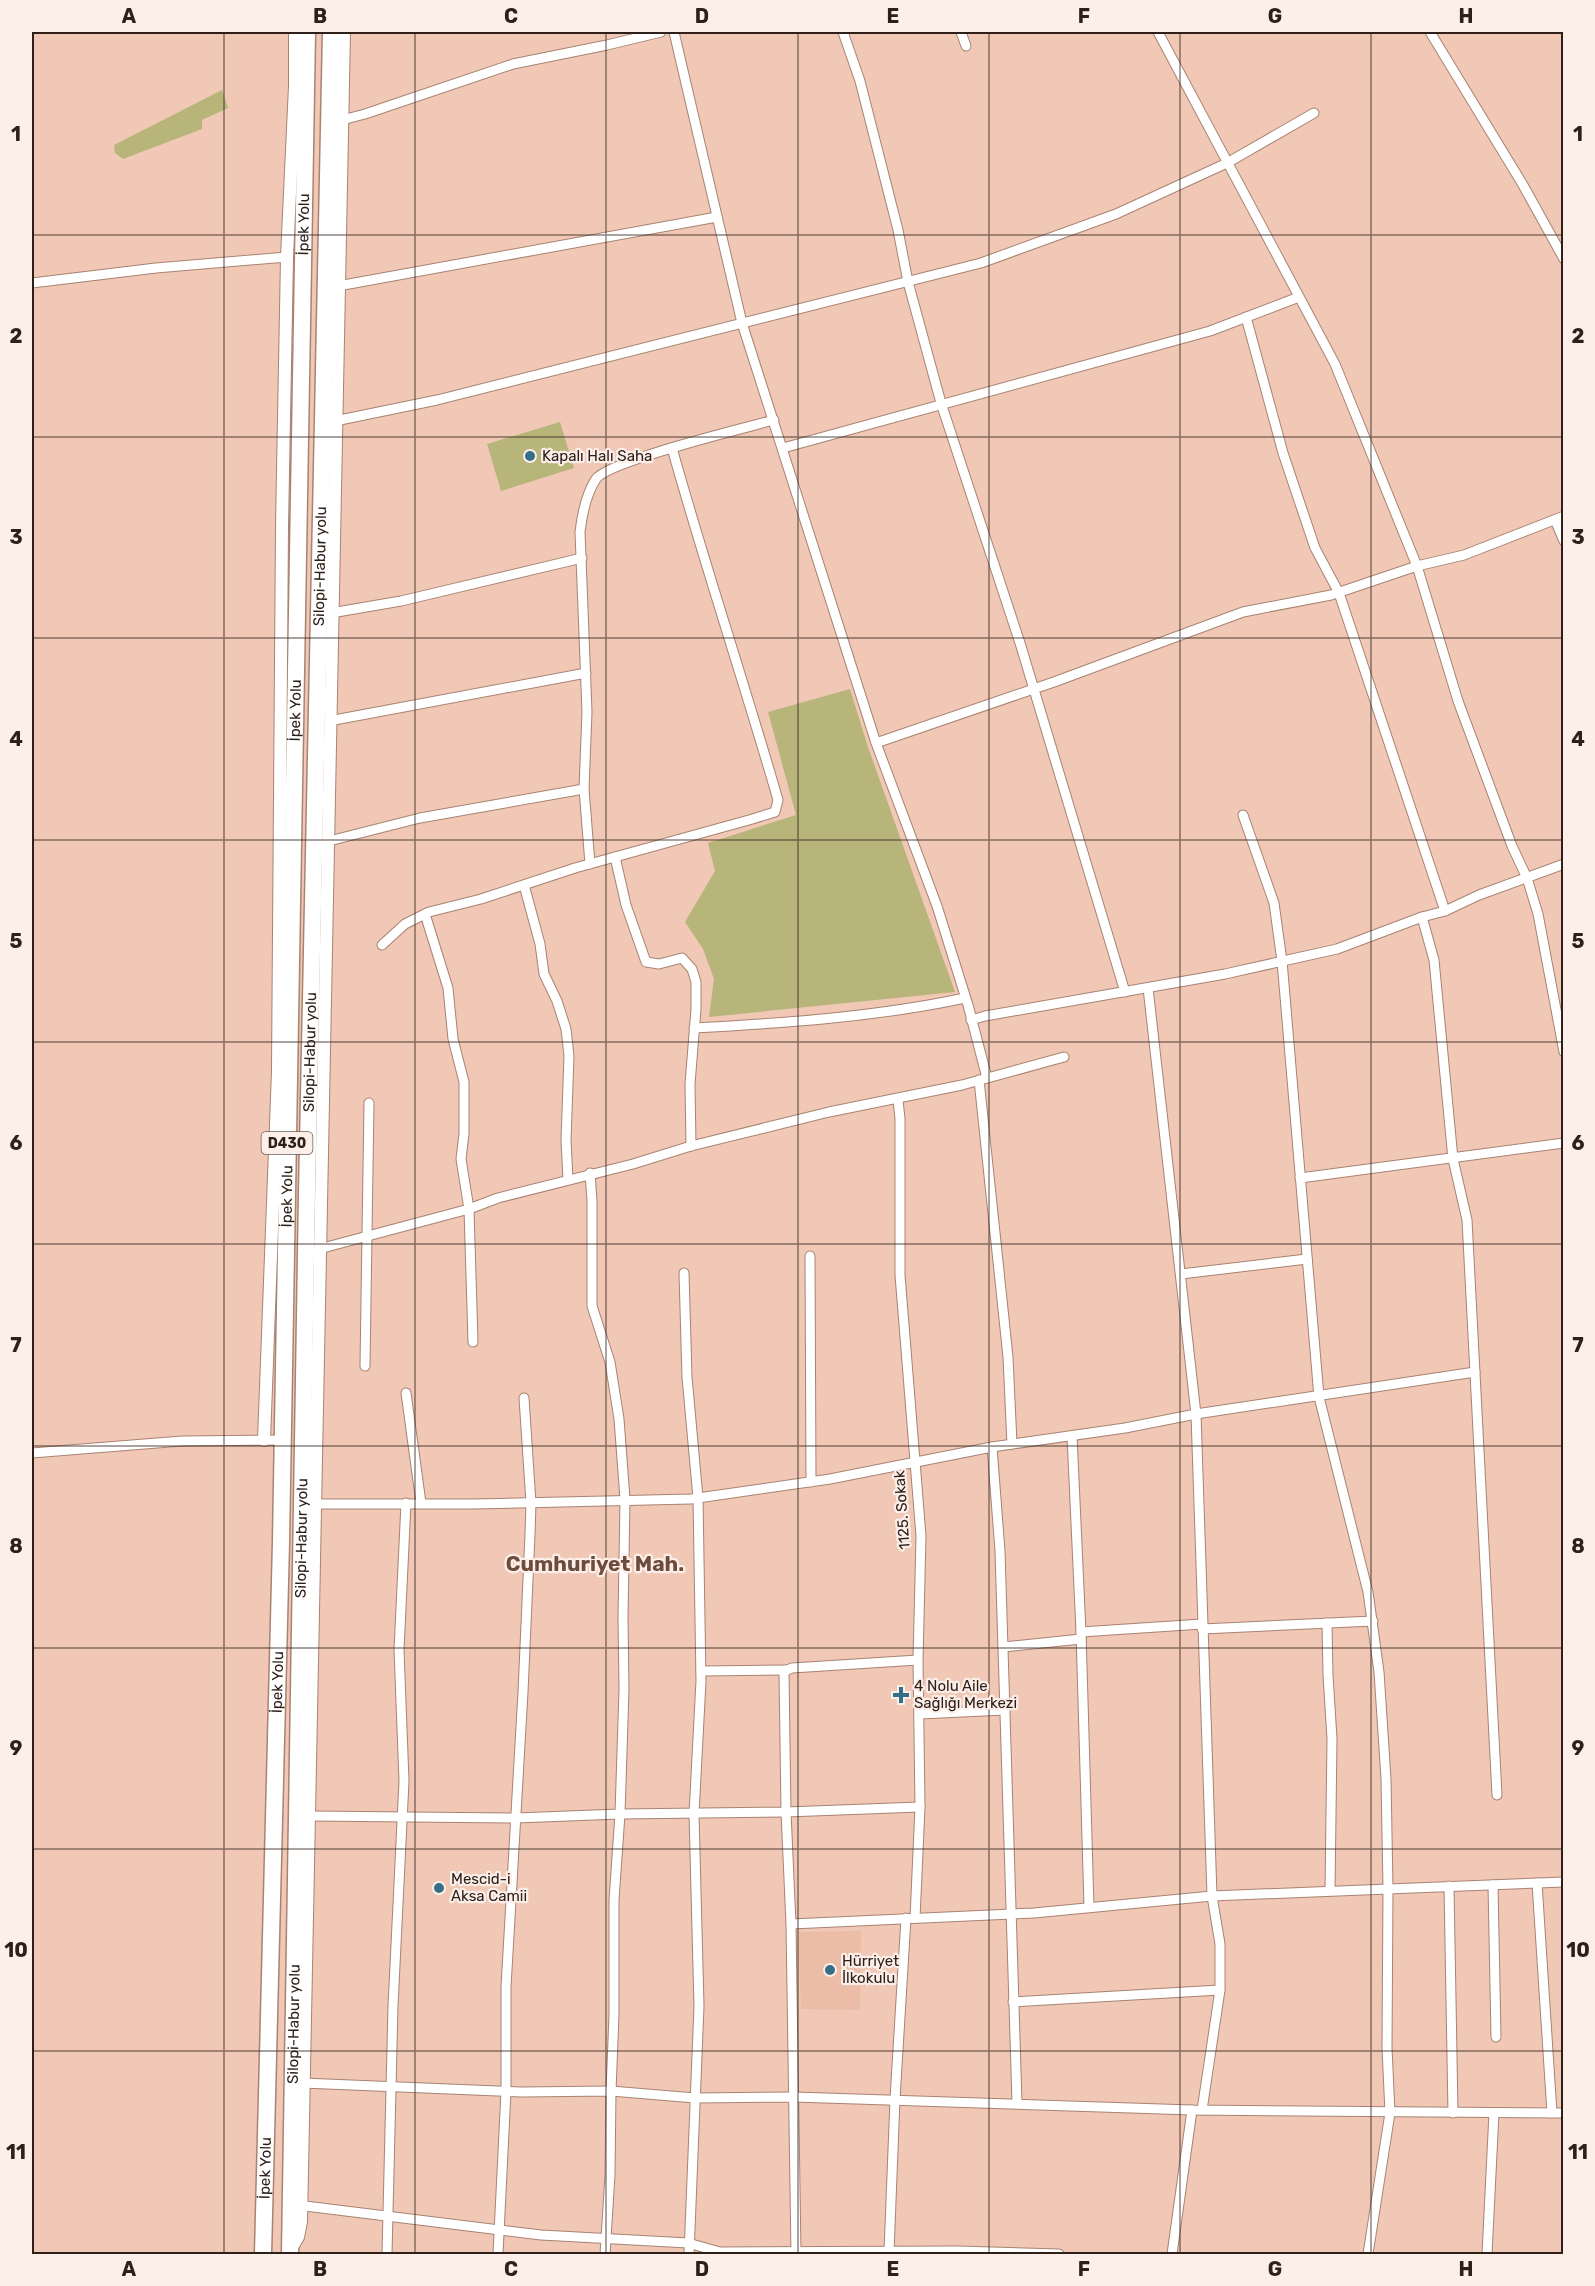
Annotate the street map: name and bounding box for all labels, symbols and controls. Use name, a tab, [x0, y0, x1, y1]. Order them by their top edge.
text: A	[122, 4, 137, 28]
text: B	[313, 4, 327, 28]
text: C	[504, 4, 518, 28]
text: D	[695, 4, 709, 28]
text: E	[887, 4, 899, 28]
text: F	[1078, 4, 1090, 28]
text: G	[1268, 4, 1282, 28]
text: H	[1459, 4, 1473, 28]
text: 1	[11, 122, 21, 146]
text: 1	[1573, 122, 1583, 146]
street label: İpek Yolu	[294, 193, 313, 256]
text: 2	[10, 324, 23, 348]
text: 2	[1572, 324, 1585, 348]
place label: Kapalı Halı Saha	[542, 447, 652, 465]
marker: Kapalı Halı Saha	[523, 449, 537, 463]
street label: Silopi-Habur yolu	[310, 506, 330, 626]
text: 3	[9, 525, 23, 549]
text: 3	[1571, 525, 1585, 549]
street label: İpek Yolu	[286, 679, 305, 742]
text: 4	[9, 727, 23, 751]
text: 4	[1571, 727, 1585, 751]
text: 5	[10, 929, 23, 953]
text: 5	[1572, 929, 1585, 953]
street label: Silopi-Habur yolu	[300, 992, 320, 1112]
text: 6	[9, 1131, 23, 1155]
text: 6	[1571, 1131, 1585, 1155]
road number: D430	[262, 1132, 312, 1154]
street label: İpek Yolu	[277, 1165, 296, 1227]
text: 7	[10, 1333, 22, 1357]
text: 7	[1572, 1333, 1584, 1357]
street label: 1125. Sokak	[890, 1470, 914, 1550]
street label: Silopi-Habur yolu	[292, 1478, 311, 1598]
text: 8	[9, 1534, 23, 1558]
text: 8	[1571, 1534, 1585, 1558]
district label: Cumhuriyet Mah.	[506, 1551, 684, 1576]
street label: İpek Yolu	[268, 1651, 287, 1713]
place label: 4 Nolu Aile Sağlığı Merkezi	[914, 1677, 1017, 1712]
marker: 4 Nolu Aile Sağlığı Merkezi	[892, 1686, 910, 1704]
text: 9	[10, 1736, 23, 1760]
text: 9	[1572, 1736, 1585, 1760]
place label: Mescid-i Aksa Camii	[451, 1870, 527, 1905]
marker: Mescid-i Aksa Camii	[432, 1881, 446, 1895]
text: 10	[4, 1938, 28, 1962]
text: 10	[1566, 1938, 1590, 1962]
place label: Hürriyet İlkokulu	[842, 1952, 899, 1987]
marker: Hürriyet İlkokulu	[823, 1963, 837, 1977]
street label: Silopi-Habur yolu	[284, 1964, 304, 2084]
street label: İpek Yolu	[255, 2137, 275, 2199]
text: 11	[6, 2140, 26, 2164]
text: 11	[1568, 2140, 1588, 2164]
text: A	[122, 2257, 137, 2281]
text: B	[313, 2257, 327, 2281]
text: C	[504, 2257, 518, 2281]
text: D	[695, 2257, 709, 2281]
text: E	[887, 2257, 899, 2281]
text: F	[1078, 2257, 1090, 2281]
text: G	[1268, 2257, 1282, 2281]
text: H	[1459, 2257, 1473, 2281]

